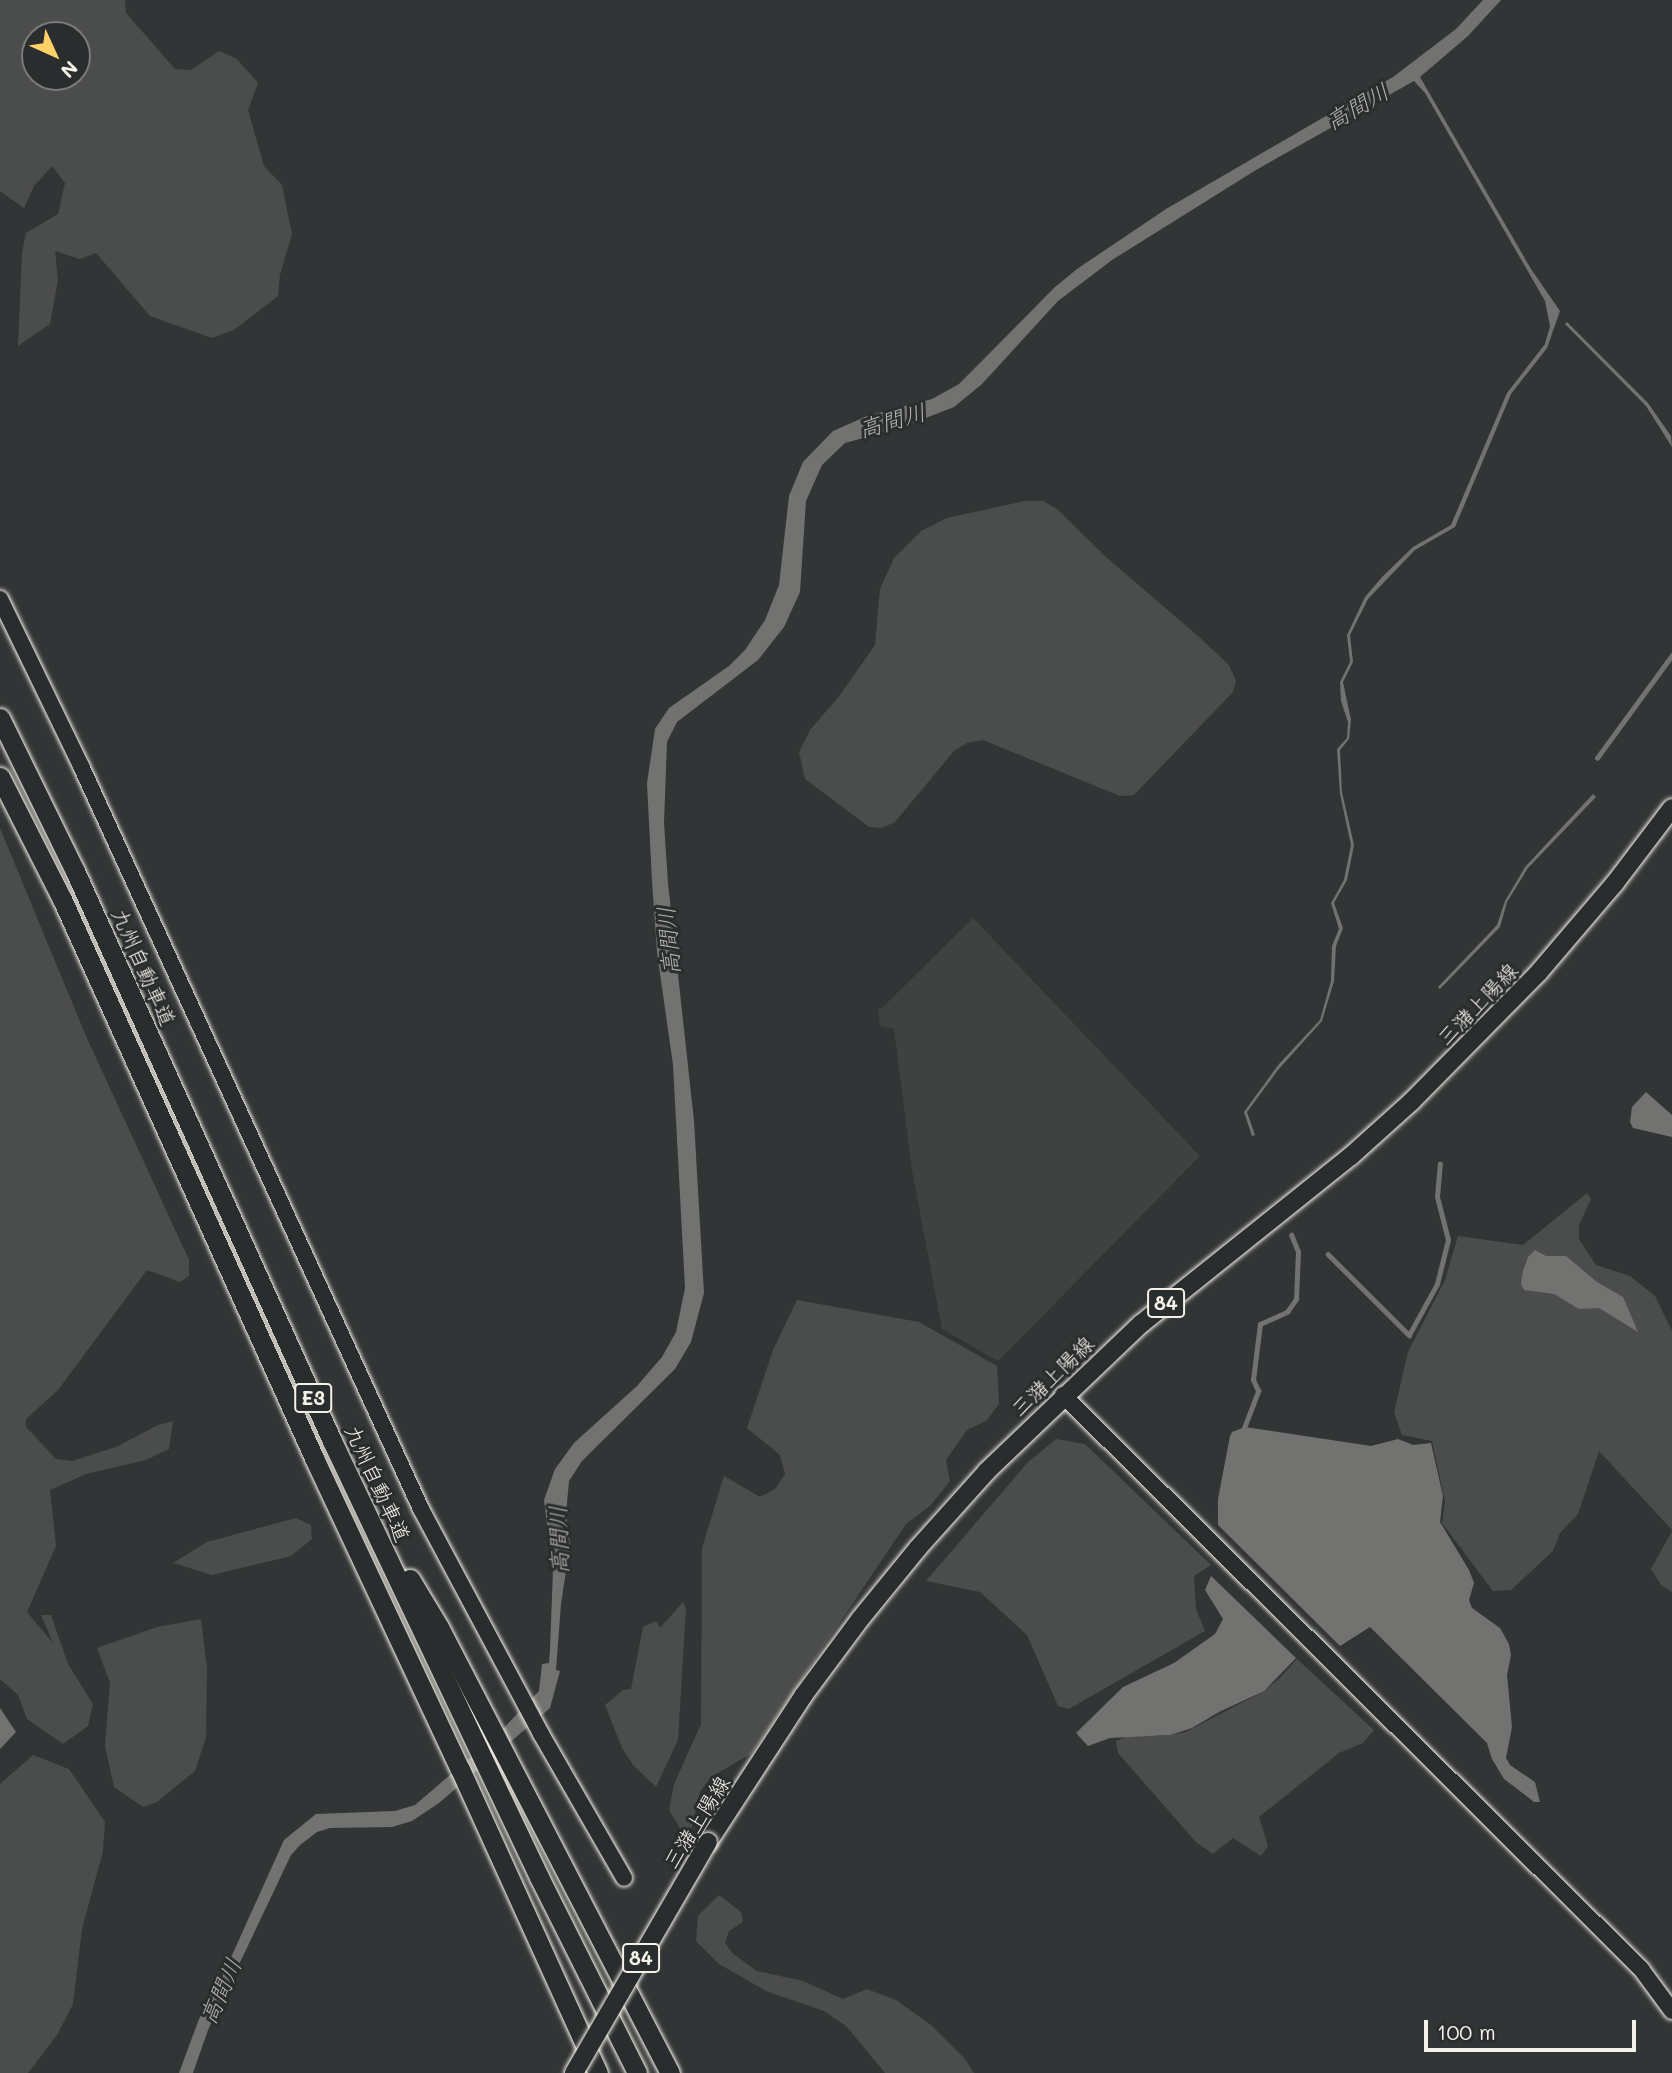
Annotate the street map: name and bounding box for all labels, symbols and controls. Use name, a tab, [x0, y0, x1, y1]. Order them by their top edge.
north arrow	[21, 21, 91, 91]
text: N	[56, 56, 84, 84]
water label: 高間川	[1320, 77, 1394, 135]
water label: 高間川	[855, 397, 929, 443]
street label: 九州自動車道	[107, 904, 181, 1030]
water label: 高間川	[651, 905, 685, 977]
street label: 三潴上陽線	[1431, 957, 1523, 1051]
road number: 84	[1147, 1288, 1185, 1318]
street label: 三潴上陽線	[1005, 1330, 1099, 1422]
road number: E3	[294, 1382, 332, 1414]
street label: 九州自動車道	[340, 1421, 416, 1545]
water label: 高間川	[543, 1505, 573, 1575]
street label: 三潴上陽線	[657, 1771, 735, 1873]
road number: 84	[622, 1942, 660, 1974]
water label: 高間川	[193, 1954, 247, 2028]
scale bar	[1427, 2007, 1639, 2050]
text: 100 m	[1437, 2018, 1496, 2045]

